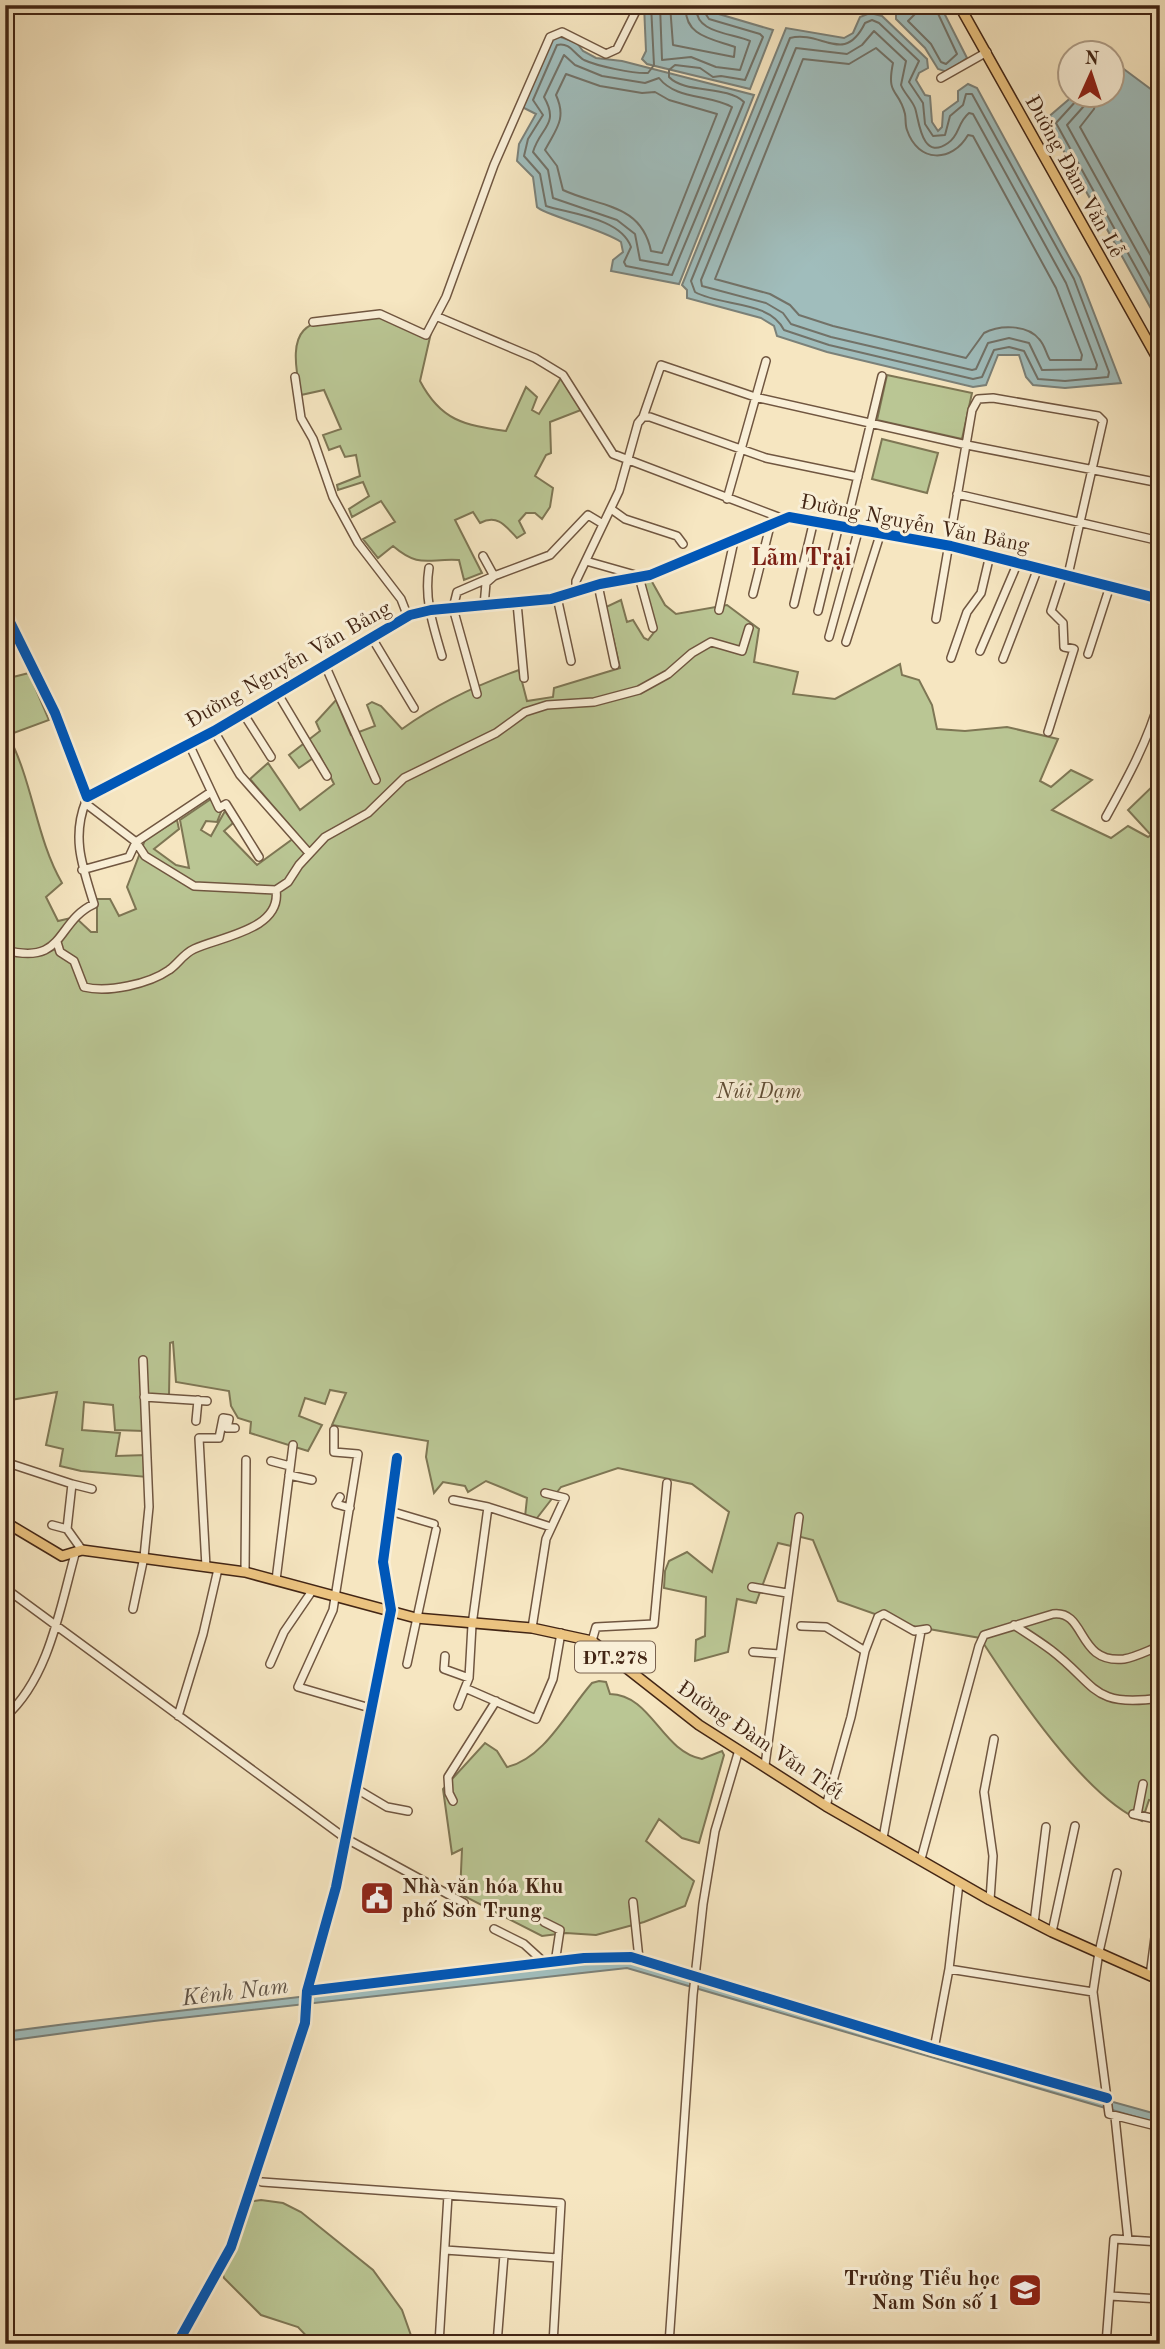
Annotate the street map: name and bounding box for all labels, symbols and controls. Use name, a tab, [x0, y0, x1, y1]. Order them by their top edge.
north arrow	[1056, 38, 1126, 108]
text: N	[1084, 50, 1100, 69]
street label: Đường Đàm Văn Lễ	[1020, 91, 1129, 261]
street label: Đường Nguyễn Văn Bảng	[798, 490, 1032, 557]
district label: Lãm Trại	[750, 547, 852, 571]
street label: Đường Nguyễn Văn Bảng	[182, 596, 395, 733]
park label: Núi Dạm	[715, 1082, 802, 1103]
road number: ĐT.278	[575, 1642, 655, 1672]
street label: Đường Đàm Văn Tiết	[673, 1677, 848, 1805]
place label: Nhà văn hóa Khu phố Sơn Trung	[402, 1877, 563, 1922]
public building icon: Nhà văn hóa Khu phố Sơn Trung	[358, 1879, 396, 1917]
water label: Kênh Nam	[180, 1975, 290, 2011]
place label: Trường Tiểu học Nam Sơn số 1	[844, 2267, 1000, 2314]
school or university icon: Trường Tiểu học Nam Sơn số 1	[1006, 2271, 1044, 2309]

